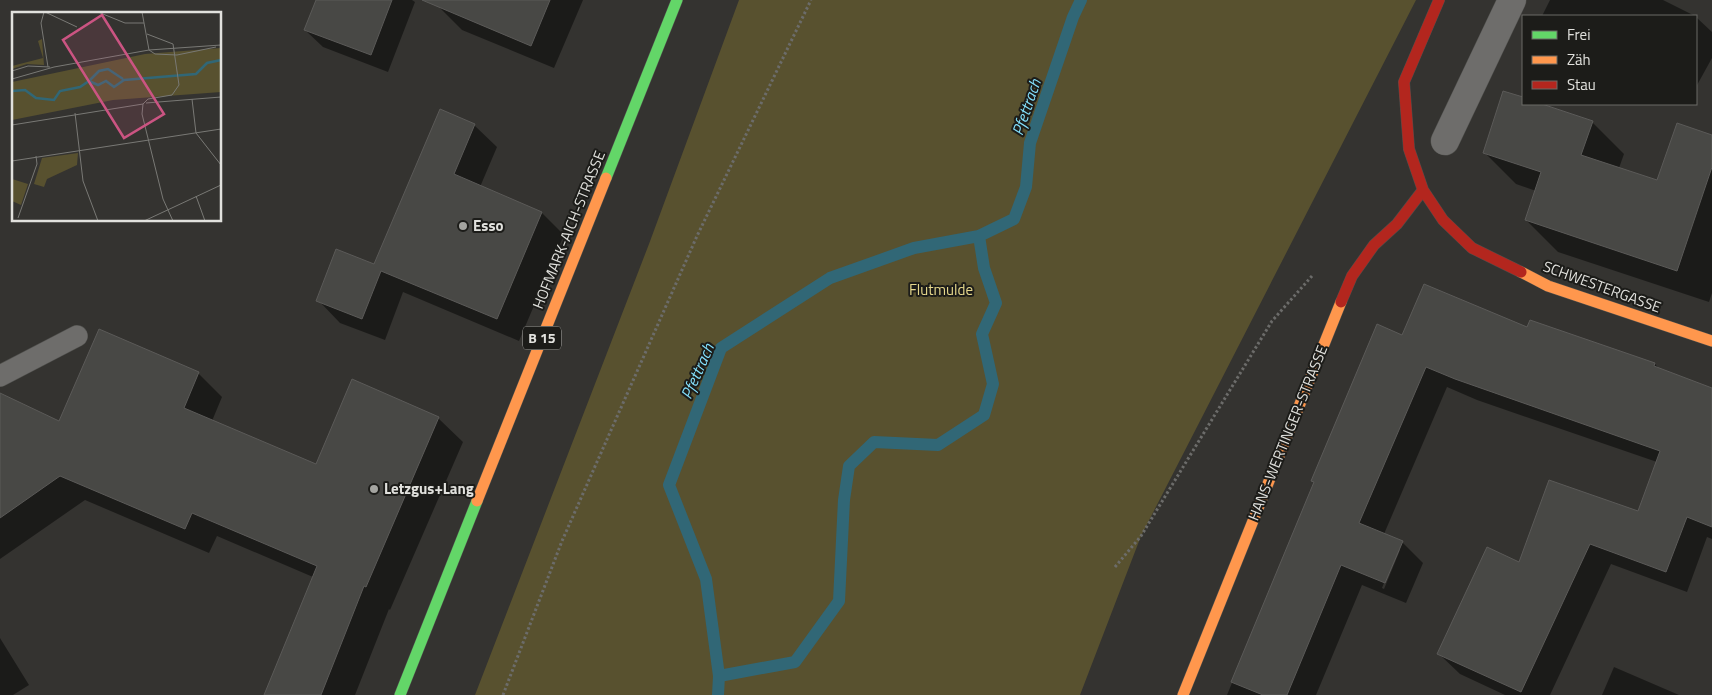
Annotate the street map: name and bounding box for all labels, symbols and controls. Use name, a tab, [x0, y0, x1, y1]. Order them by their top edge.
inset map	[12, 12, 221, 221]
legend	[1522, 15, 1697, 105]
text: Frei	[1567, 23, 1590, 46]
text: Zäh	[1567, 48, 1591, 71]
text: Stau	[1567, 73, 1596, 96]
water label: Pfettrach	[1005, 75, 1047, 139]
street label: HOFMARK-AICH-STRASSE	[526, 147, 611, 312]
place label: Esso	[473, 214, 503, 237]
marker: Esso	[457, 220, 469, 232]
street label: SCHWESTERGASSE	[1540, 254, 1664, 319]
park label: Flutmulde	[909, 278, 973, 301]
road number: B 15	[523, 326, 561, 349]
water label: Pfettrach	[674, 339, 720, 403]
street label: HANS-WERTINGER-STRASSE	[1242, 342, 1333, 524]
place label: Letzgus+Lang	[384, 477, 474, 500]
marker: Letzgus+Lang	[368, 483, 380, 495]

